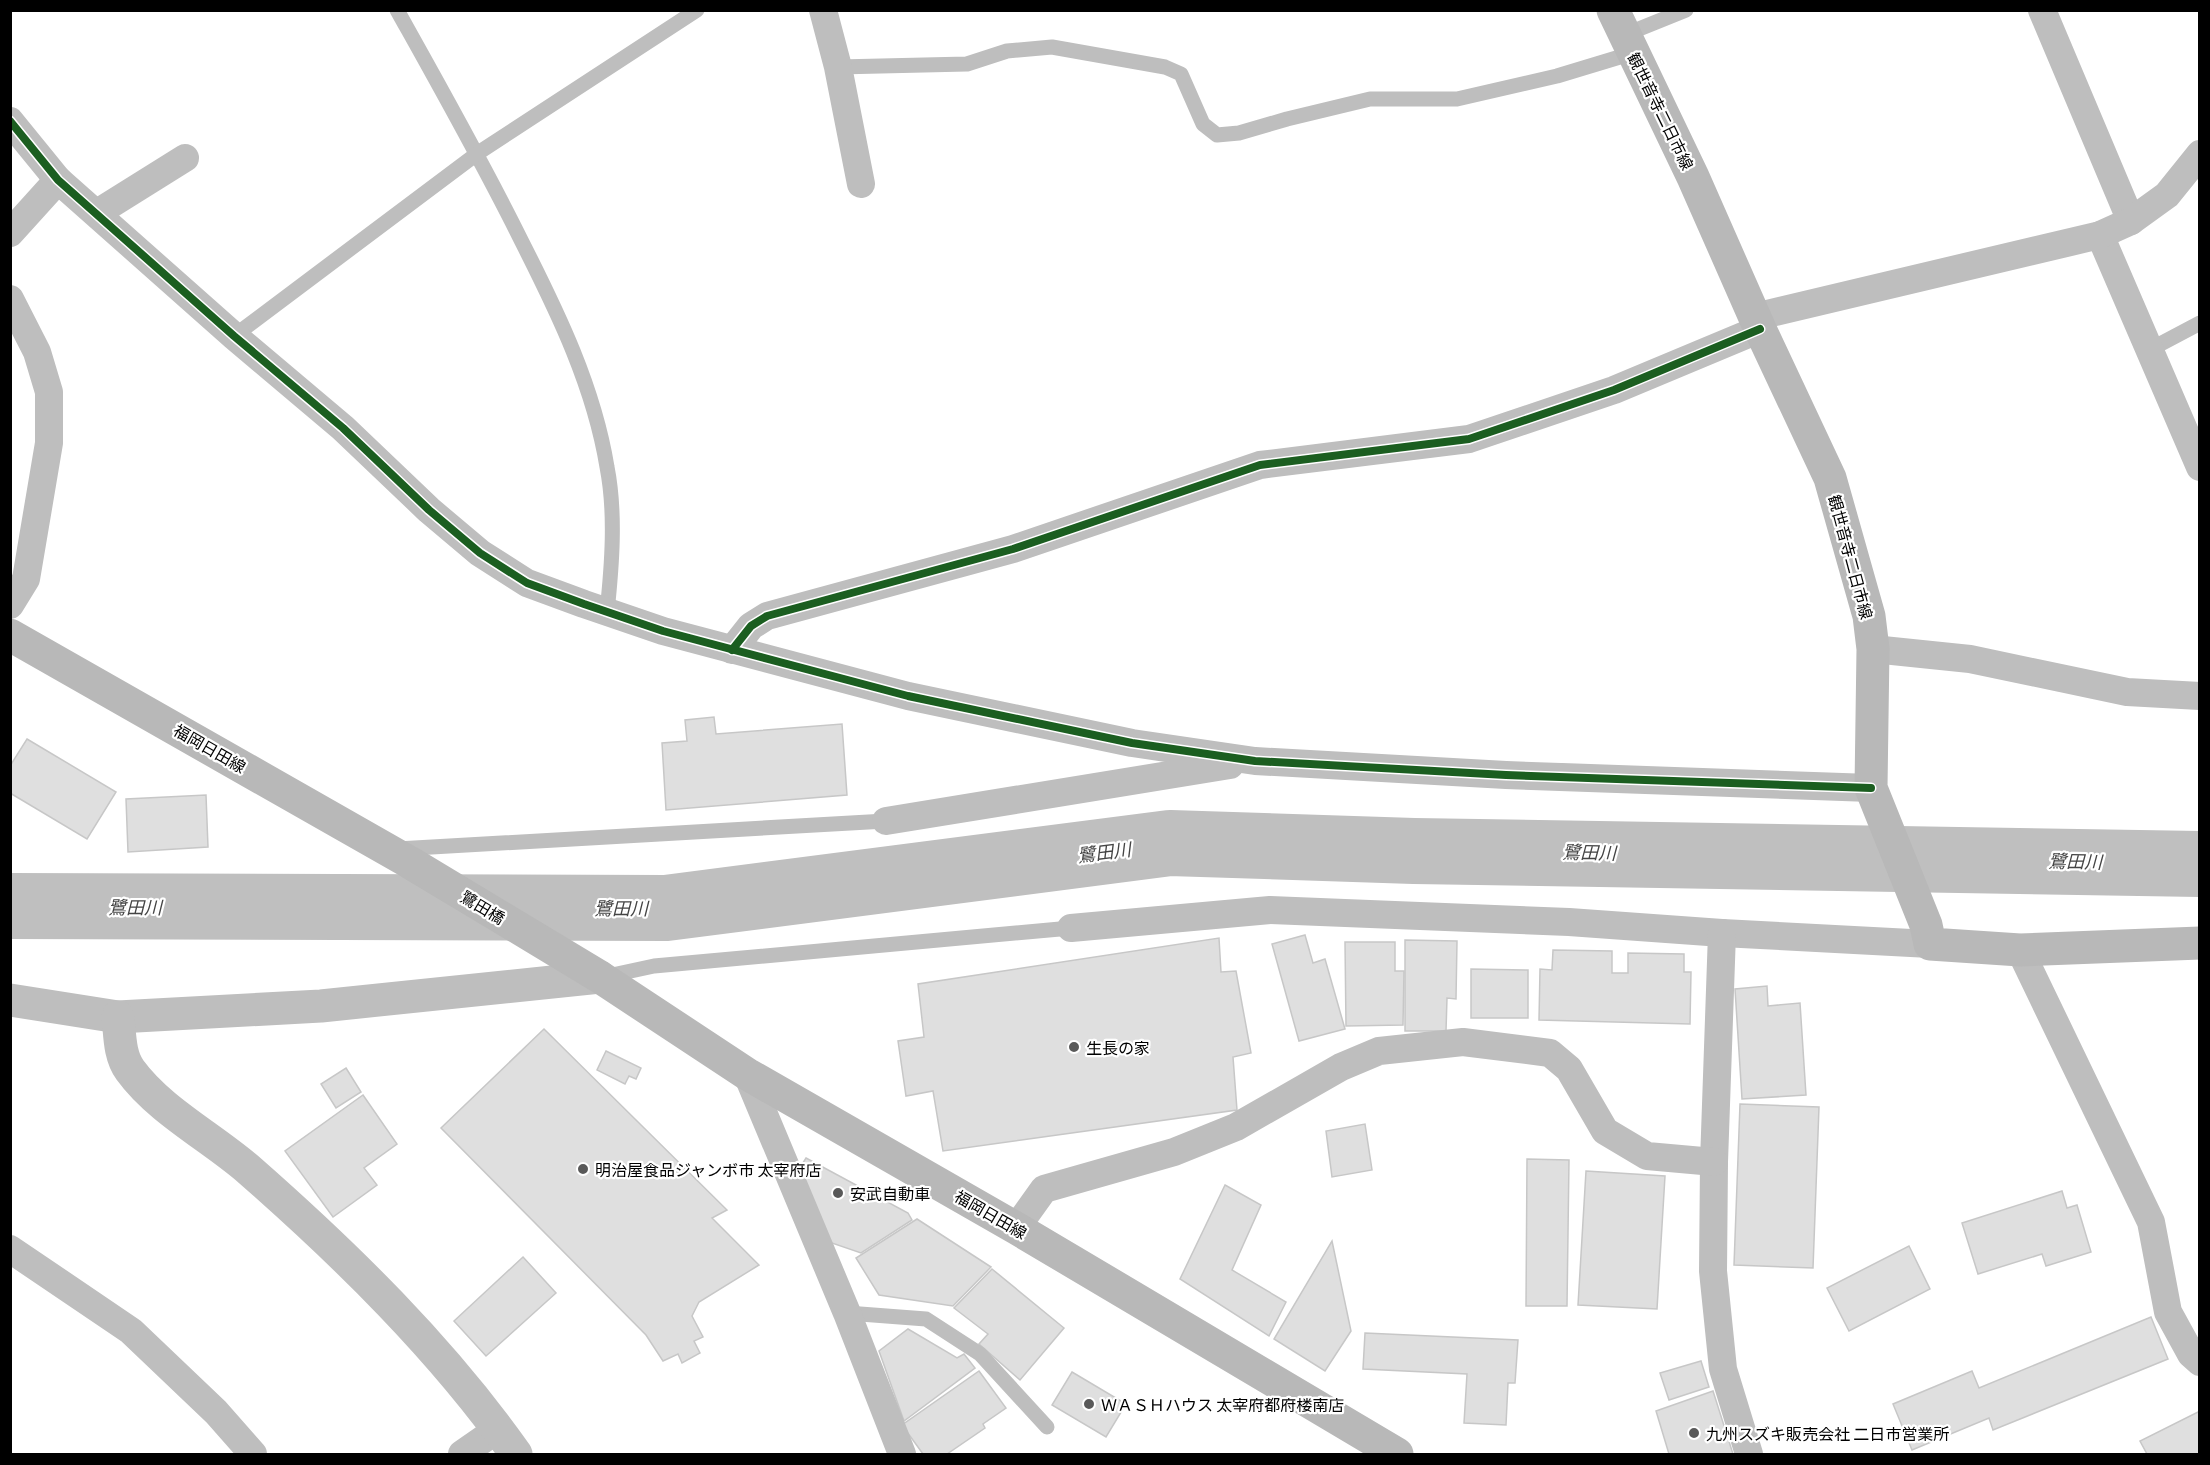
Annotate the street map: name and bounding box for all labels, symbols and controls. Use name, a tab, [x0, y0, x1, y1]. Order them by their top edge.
street label: 観世音寺二日市線	[1624, 49, 1698, 173]
street label: 観世音寺二日市線	[1825, 493, 1877, 621]
street label: 福岡日田線	[171, 720, 249, 776]
water label: 鷺田川	[1076, 838, 1134, 866]
water label: 鷺田川	[1562, 841, 1618, 864]
water label: 鷺田川	[2048, 850, 2104, 873]
street label: 鷺田橋	[458, 886, 508, 928]
water label: 鷺田川	[108, 896, 164, 918]
water label: 鷺田川	[594, 897, 650, 919]
place label: 生長の家	[1086, 1038, 1150, 1057]
marker: 生長の家	[1067, 1040, 1081, 1054]
place label: 明治屋食品ジャンボ市 太宰府店	[595, 1160, 821, 1179]
marker: 明治屋食品ジャンボ市 太宰府店	[576, 1162, 590, 1176]
place label: 安武自動車	[850, 1184, 930, 1203]
marker: 安武自動車	[831, 1186, 845, 1200]
street label: 福岡日田線	[952, 1186, 1030, 1242]
place label: ＷＡＳＨハウス 太宰府都府楼南店	[1101, 1395, 1344, 1414]
marker: ＷＡＳＨハウス 太宰府都府楼南店	[1082, 1397, 1096, 1411]
place label: 九州スズキ販売会社 二日市営業所	[1706, 1424, 1949, 1443]
marker: 九州スズキ販売会社 二日市営業所	[1687, 1426, 1701, 1440]

